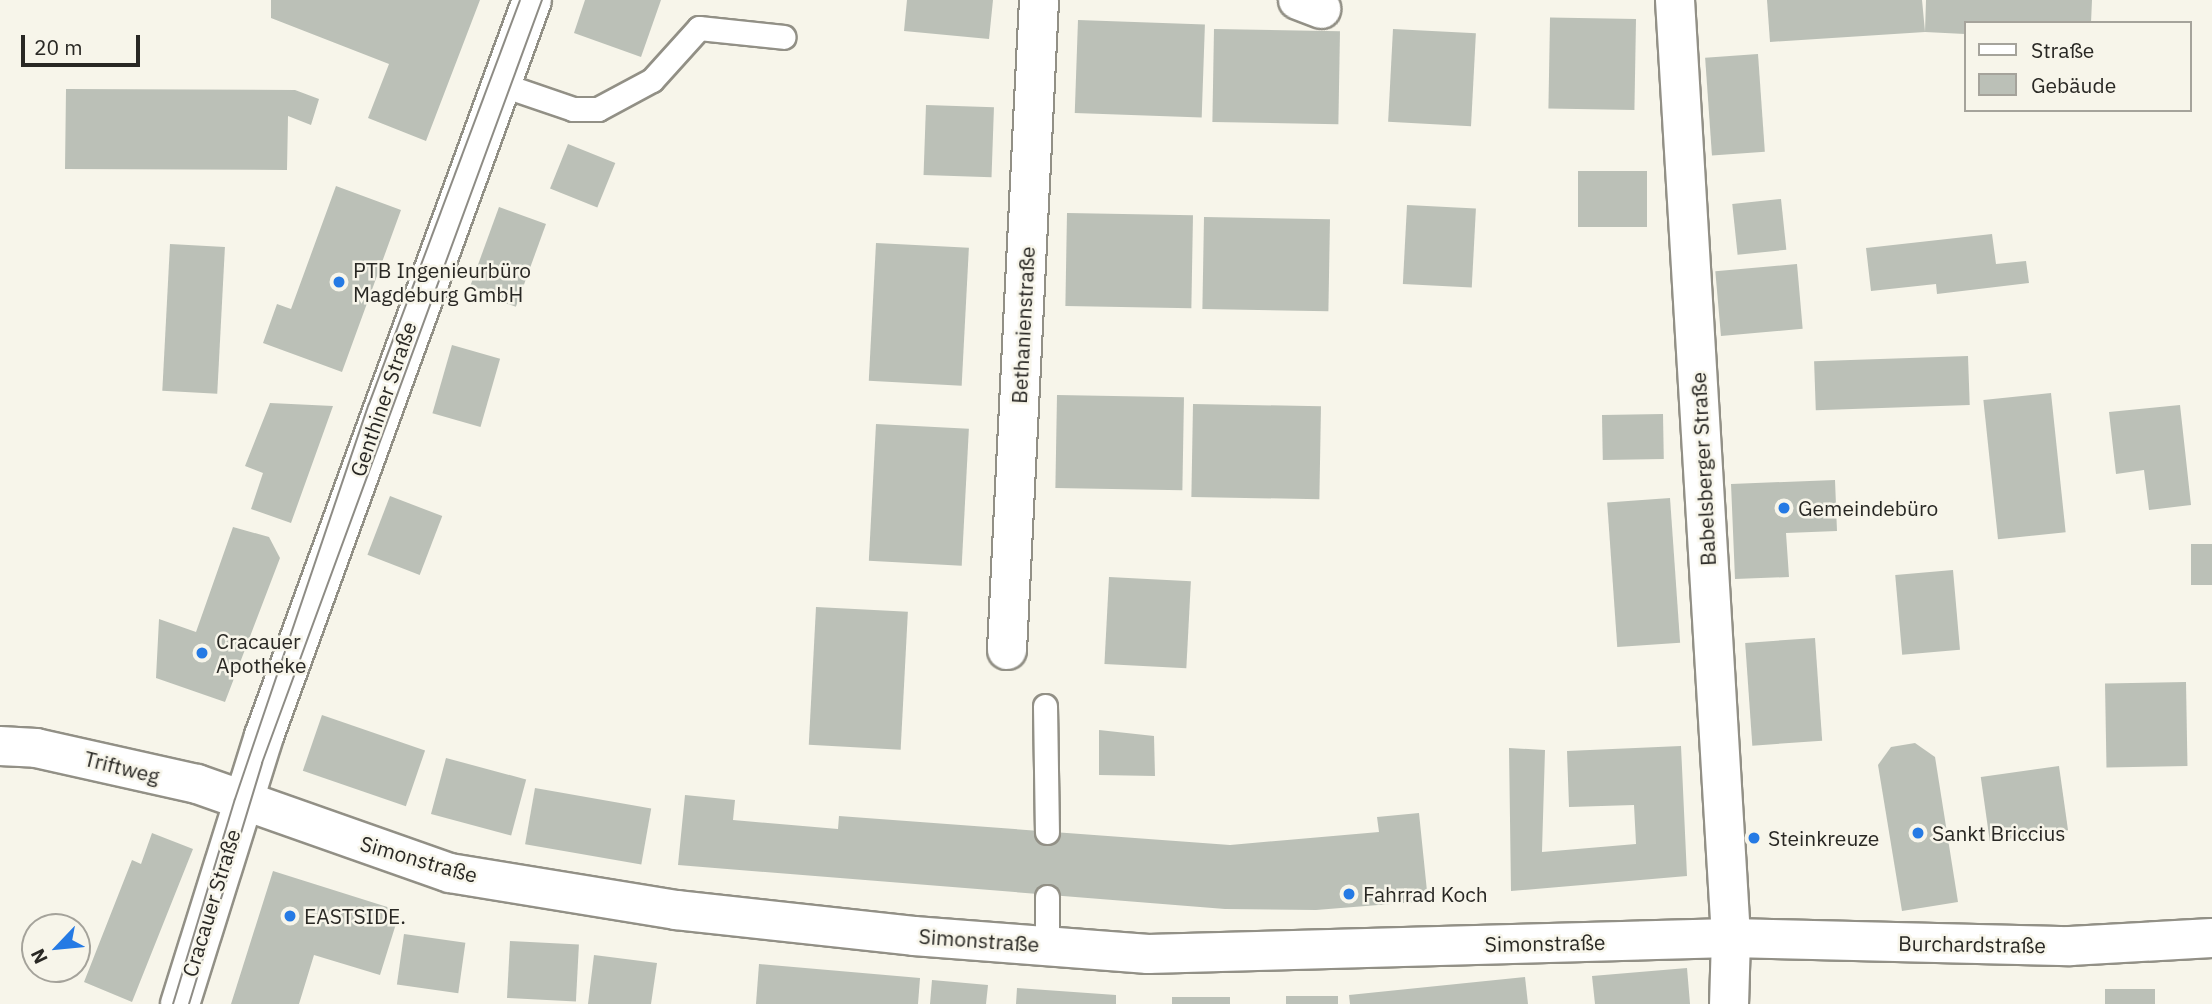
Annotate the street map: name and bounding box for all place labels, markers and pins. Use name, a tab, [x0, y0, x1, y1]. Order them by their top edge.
place label: PTB Ingenieurbüro Magdeburg GmbH	[353, 257, 531, 307]
marker: PTB Ingenieurbüro Magdeburg GmbH	[331, 274, 347, 290]
place label: Gemeindebüro	[1798, 495, 1938, 521]
marker: Gemeindebüro	[1776, 500, 1792, 516]
place label: Cracauer Apotheke	[216, 628, 306, 678]
marker: Cracauer Apotheke	[194, 645, 210, 661]
place label: Sankt Briccius	[1932, 820, 2066, 846]
place label: Steinkreuze	[1768, 825, 1879, 851]
marker: Sankt Briccius	[1910, 825, 1926, 841]
marker: Steinkreuze	[1746, 830, 1762, 846]
place label: Fahrrad Koch	[1363, 881, 1488, 907]
marker: Fahrrad Koch	[1341, 886, 1357, 902]
place label: EASTSIDE.	[304, 903, 406, 929]
marker: EASTSIDE.	[282, 908, 298, 924]

